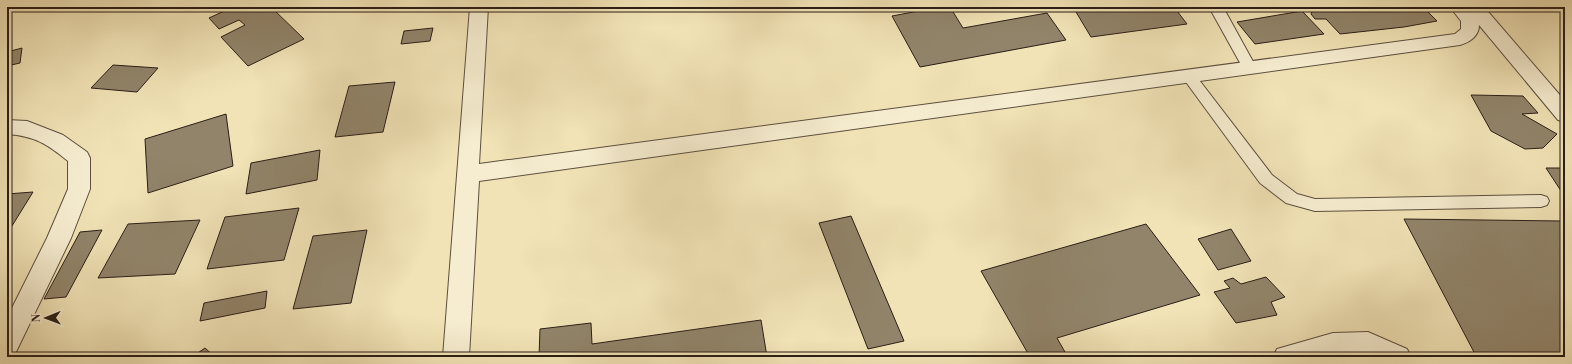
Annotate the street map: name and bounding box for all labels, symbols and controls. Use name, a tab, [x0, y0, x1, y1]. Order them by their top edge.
north arrow	[26, 298, 66, 338]
text: N	[30, 313, 44, 323]

